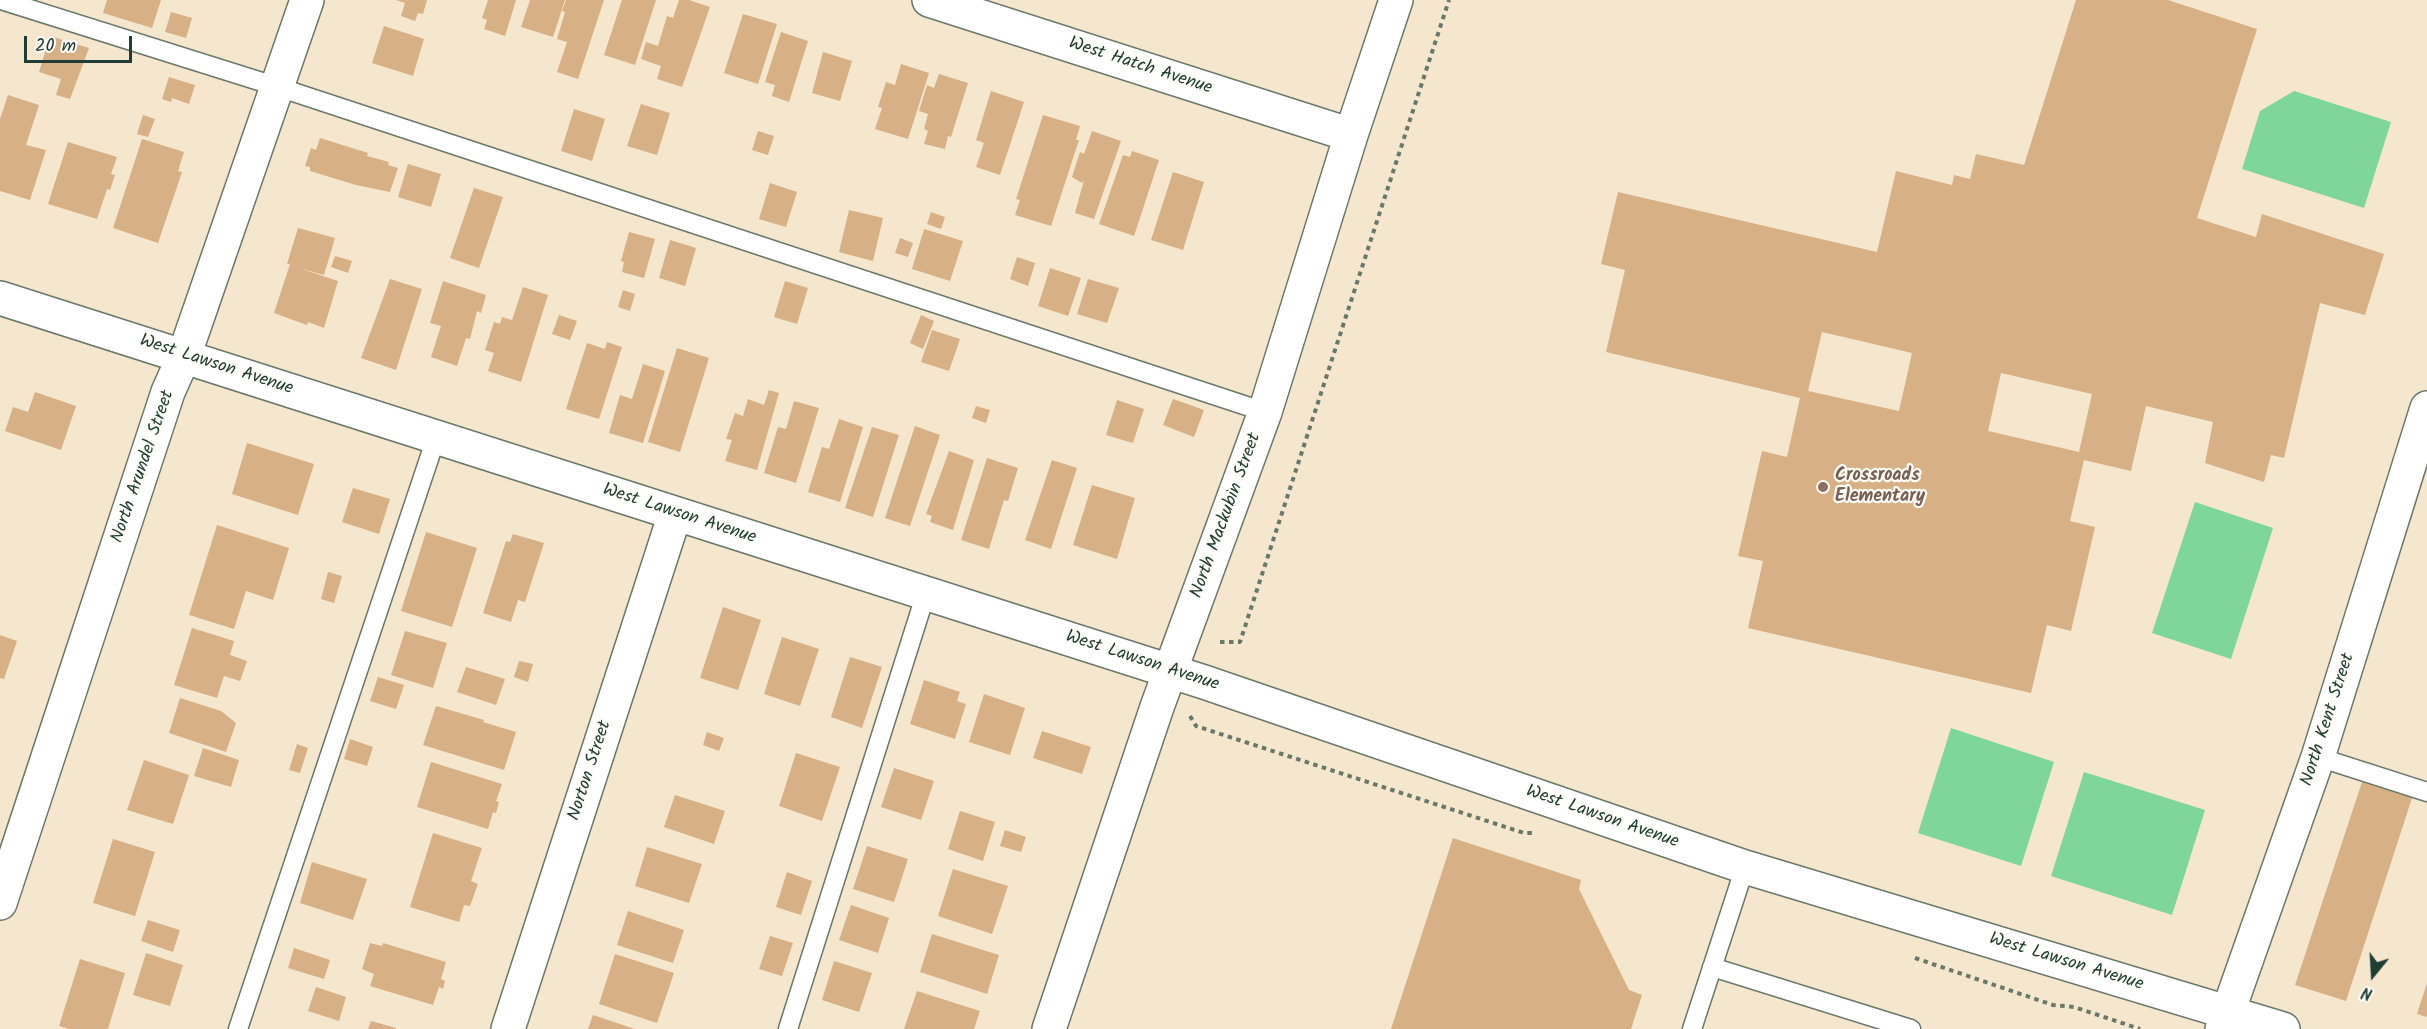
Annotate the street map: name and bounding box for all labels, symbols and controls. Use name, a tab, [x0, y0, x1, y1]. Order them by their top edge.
scale bar	[27, 24, 135, 62]
text: 20 m	[35, 32, 76, 61]
street label: West Hatch Avenue	[1066, 34, 1214, 100]
street label: West Lawson Avenue	[137, 331, 295, 401]
street label: North Arundel Street	[108, 388, 180, 546]
street label: North Mackubin Street	[1187, 431, 1267, 601]
place label: Crossroads Elementary	[1835, 466, 1925, 508]
street label: West Lawson Avenue	[600, 480, 758, 550]
marker: Crossroads Elementary	[1816, 480, 1830, 494]
street label: West Lawson Avenue	[1063, 627, 1221, 697]
street label: North Kent Street	[2297, 651, 2361, 789]
street label: Norton Street	[565, 718, 617, 824]
street label: West Lawson Avenue	[1523, 782, 1681, 854]
street label: West Lawson Avenue	[1986, 929, 2146, 997]
north arrow	[2343, 945, 2403, 1005]
text: N	[2359, 979, 2376, 1006]

